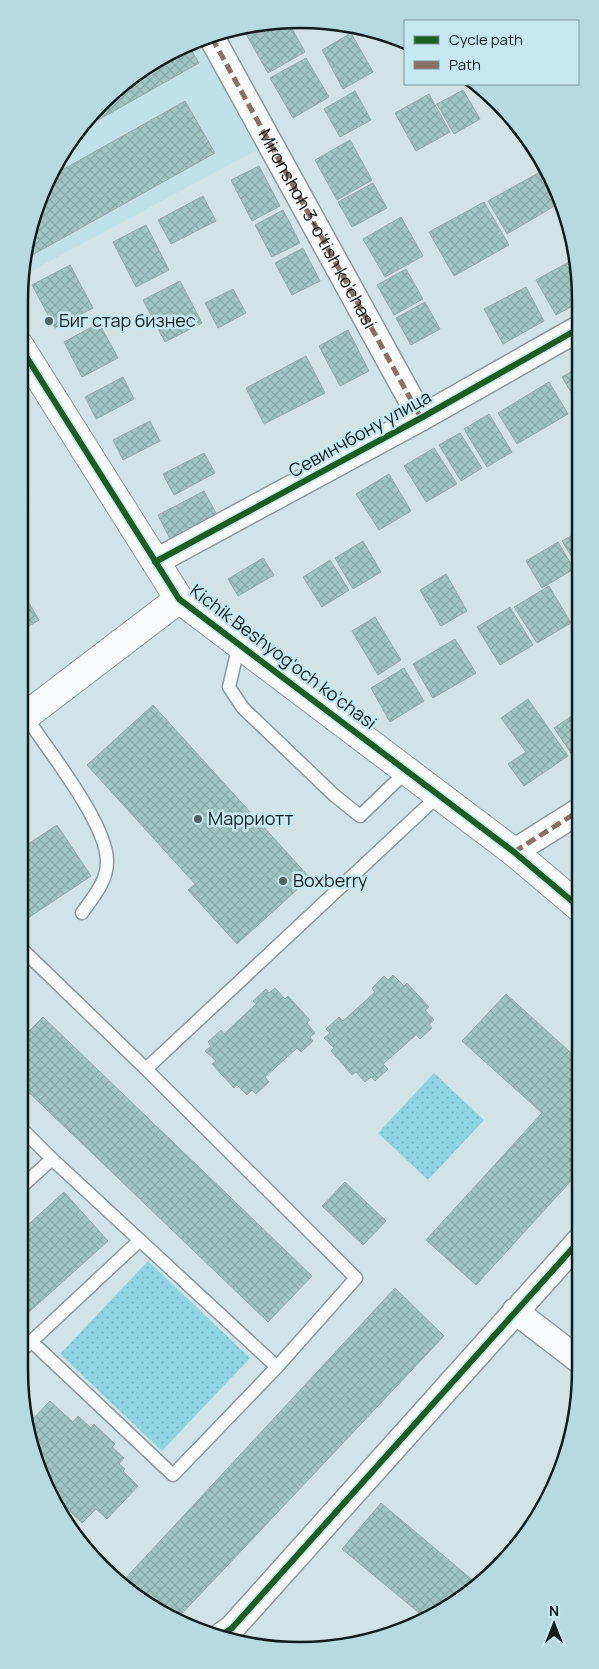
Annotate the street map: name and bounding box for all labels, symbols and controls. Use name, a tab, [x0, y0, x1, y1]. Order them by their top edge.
legend	[404, 20, 579, 85]
text: Cycle path	[449, 29, 523, 50]
text: Path	[449, 54, 481, 75]
street label: Mironshoh 3-o'tish ko'chasi	[253, 124, 383, 333]
place label: Биг стар бизнес	[59, 308, 196, 332]
marker: Биг стар бизнес	[43, 315, 55, 327]
street label: Севинчбону улица	[284, 384, 435, 482]
street label: Kichik Beshyog'och ko'chasi	[185, 578, 382, 734]
place label: Марриотт	[208, 806, 293, 830]
marker: Марриотт	[192, 813, 204, 825]
place label: Boxberry	[293, 868, 368, 892]
marker: Boxberry	[277, 875, 289, 887]
north arrow	[529, 1599, 579, 1649]
text: N	[549, 1601, 559, 1620]

